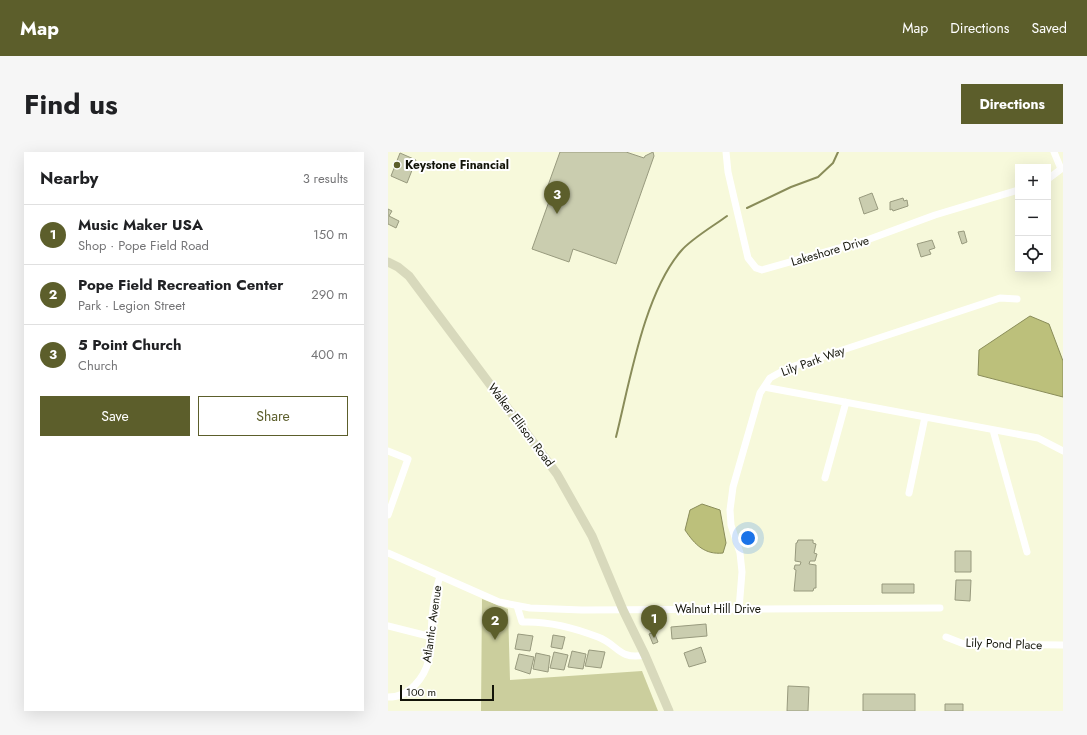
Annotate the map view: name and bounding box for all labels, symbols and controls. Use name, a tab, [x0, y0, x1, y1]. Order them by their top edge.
text: Map	[20, 15, 59, 42]
text: Map	[902, 18, 928, 38]
text: Directions	[950, 18, 1010, 38]
text: Saved	[1032, 18, 1067, 38]
text: Find us	[24, 84, 118, 125]
button: Directions	[961, 84, 1063, 124]
place label: Keystone Financial	[405, 156, 509, 174]
marker: Keystone Financial	[392, 160, 402, 170]
map controls	[1015, 164, 1051, 272]
button: +	[1015, 164, 1051, 200]
text: Nearby	[40, 166, 98, 190]
text: 3 results	[303, 169, 348, 188]
pin: 3	[544, 181, 570, 214]
button: −	[1015, 200, 1051, 236]
text: Music Maker USA	[78, 214, 203, 236]
text: 1	[50, 225, 56, 244]
text: 150 m	[313, 225, 348, 244]
street label: Lakeshore Drive	[789, 231, 871, 271]
text: Shop · Pope Field Road	[78, 236, 209, 255]
button: locate	[1015, 236, 1051, 272]
text: Pope Field Recreation Center	[78, 274, 283, 296]
text: 2	[49, 285, 57, 304]
text: 290 m	[311, 285, 348, 304]
text: Park · Legion Street	[78, 296, 185, 315]
text: 5 Point Church	[78, 334, 182, 356]
street label: Lily Park Way	[779, 341, 848, 381]
text: 3	[49, 345, 57, 364]
text: 400 m	[311, 345, 348, 364]
text: Church	[78, 356, 118, 375]
street label: Walker Ellison Road	[484, 379, 558, 471]
button: Save	[40, 396, 190, 436]
button: Share	[198, 396, 348, 436]
your location	[738, 528, 758, 548]
street label: Atlantic Avenue	[418, 584, 446, 664]
street label: Walnut Hill Drive	[675, 600, 761, 618]
pin: 1	[641, 605, 667, 638]
pin: 2	[482, 607, 508, 640]
street label: Lily Pond Place	[965, 634, 1043, 654]
scale bar	[400, 683, 494, 702]
text: 100 m	[406, 684, 436, 700]

